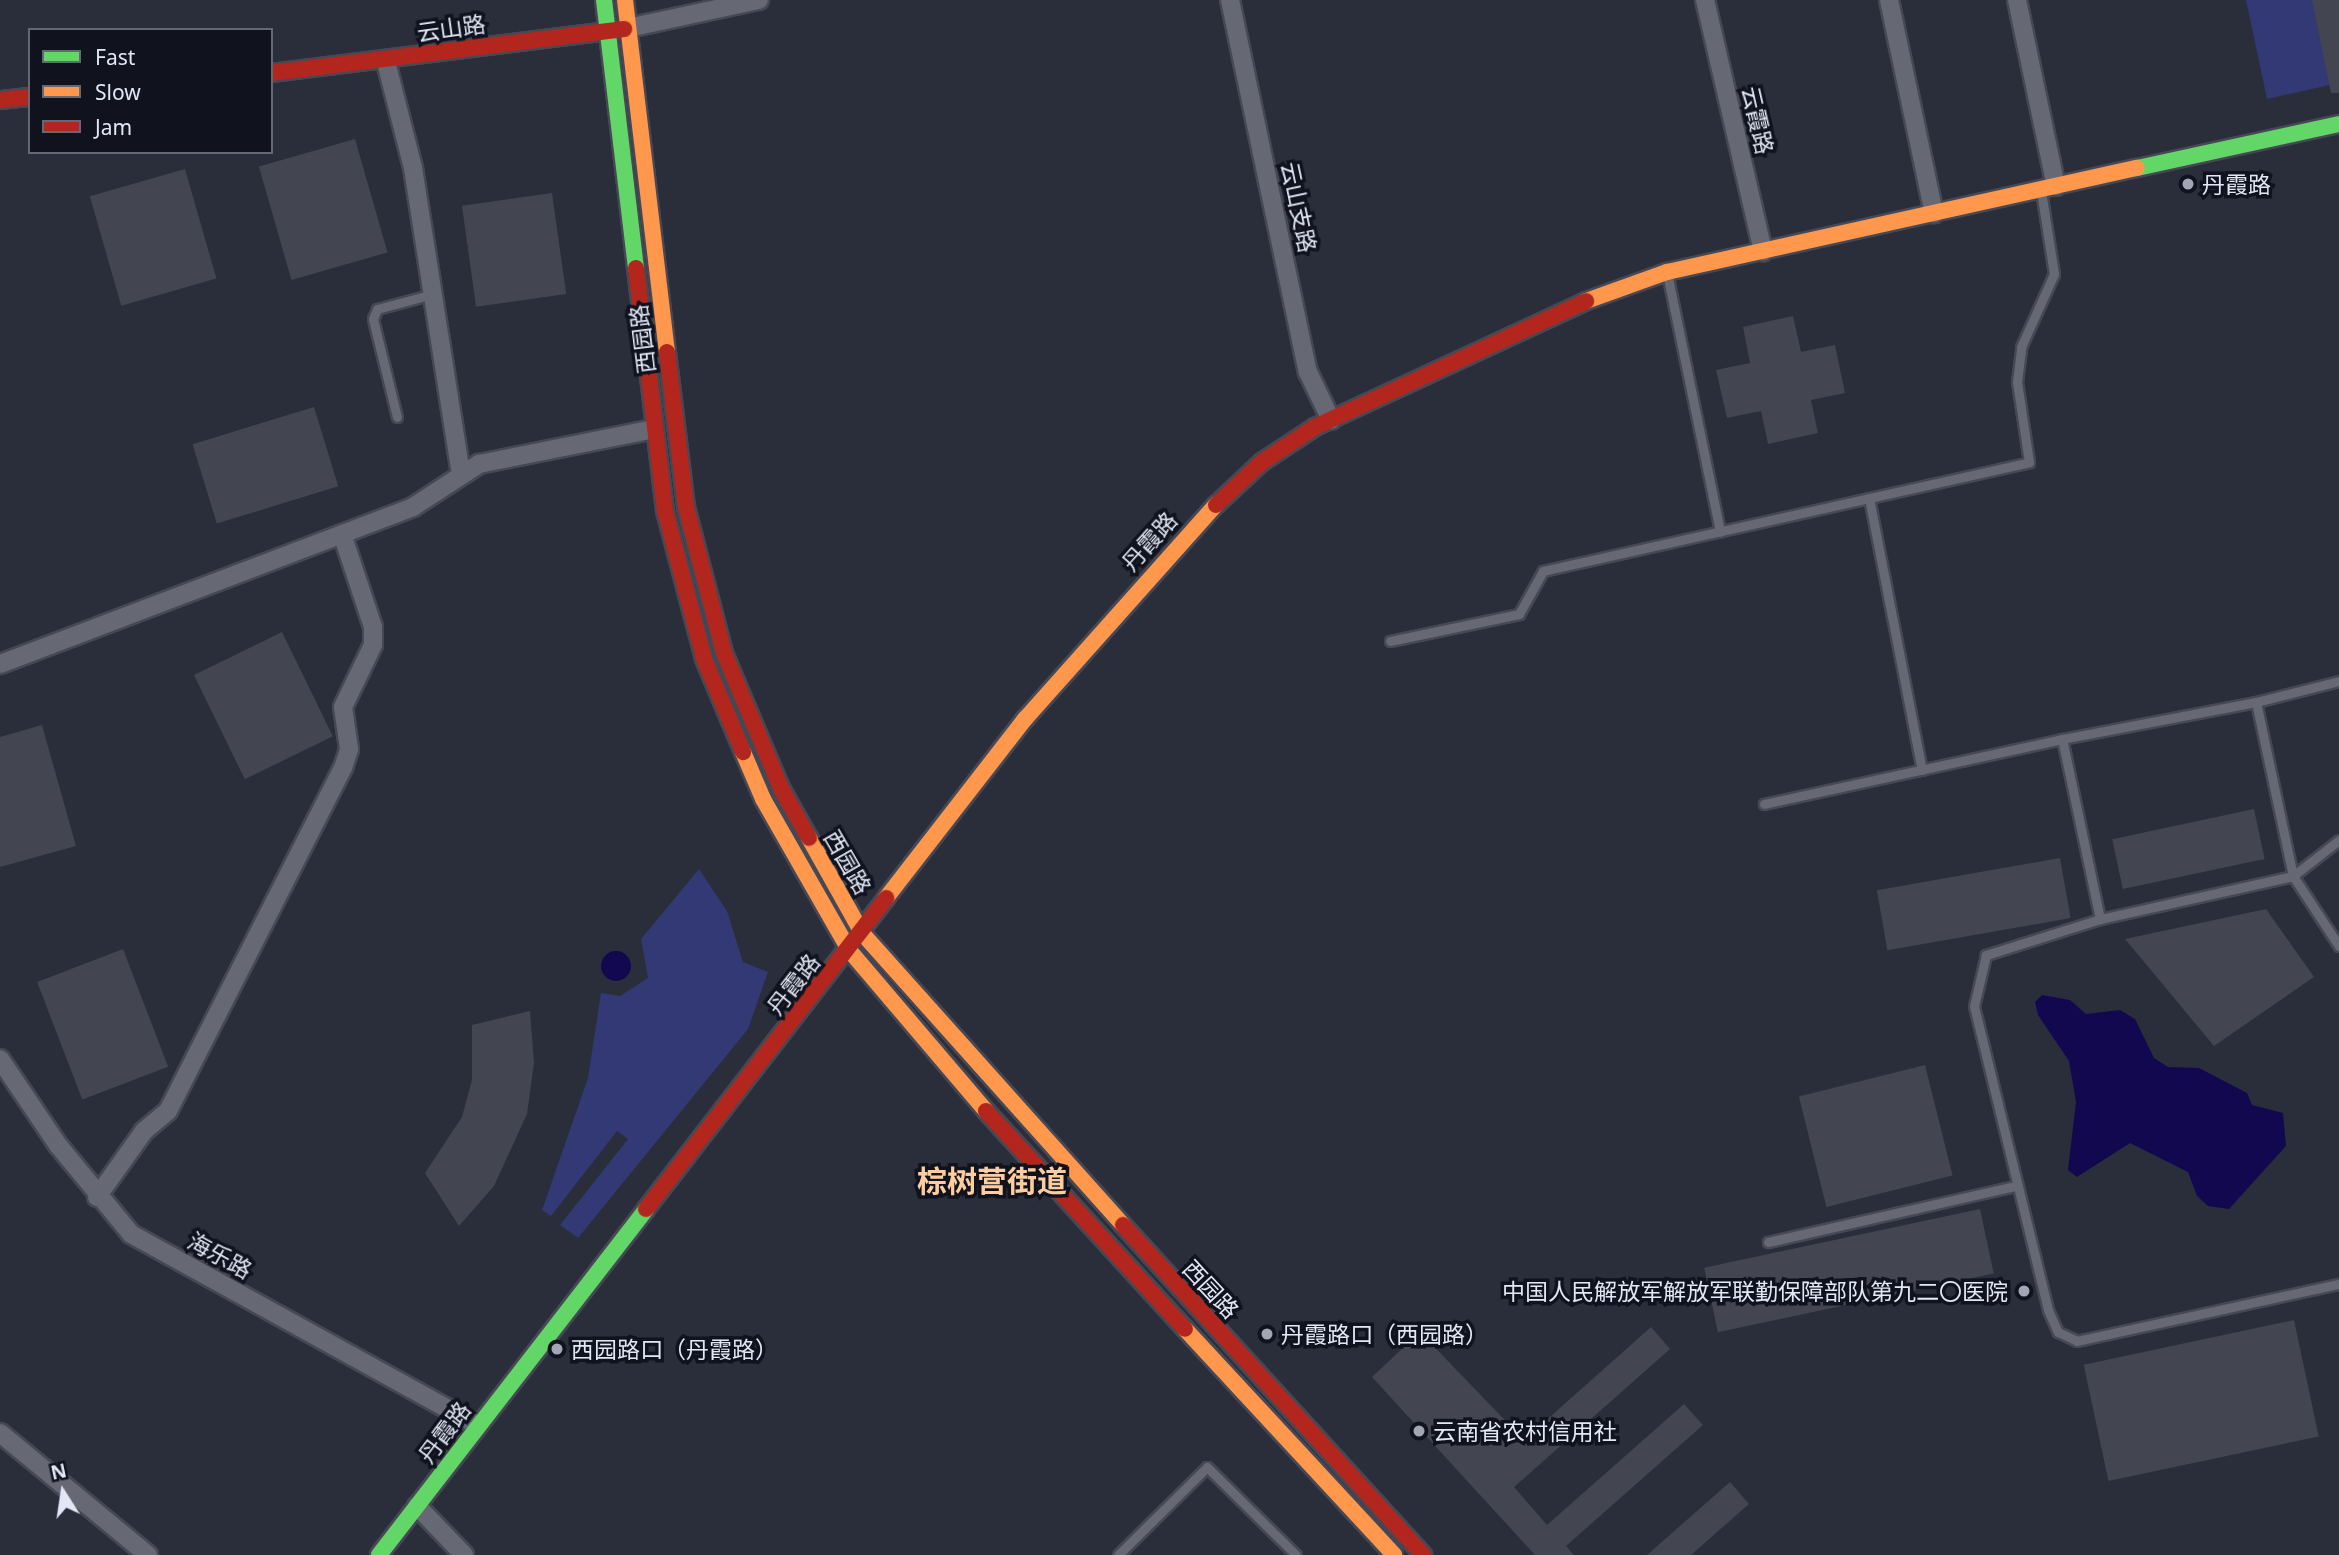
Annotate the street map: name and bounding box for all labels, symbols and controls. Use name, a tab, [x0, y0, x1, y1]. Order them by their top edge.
street label: 云山路	[415, 10, 487, 46]
legend	[28, 28, 273, 154]
text: Fast	[95, 43, 135, 71]
text: Slow	[95, 78, 141, 106]
street label: 云霞路	[1737, 83, 1779, 157]
text: Jam	[95, 113, 132, 141]
street label: 云山支路	[1276, 159, 1322, 255]
place label: 丹霞路	[2202, 170, 2271, 198]
marker: 丹霞路	[2180, 176, 2196, 192]
street label: 西园路	[624, 303, 660, 375]
street label: 丹霞路	[1116, 506, 1182, 576]
street label: 西园路	[819, 825, 877, 899]
street label: 丹霞路	[761, 948, 825, 1020]
district label: 棕树营街道	[917, 1163, 1067, 1199]
street label: 海乐路	[183, 1226, 257, 1284]
street label: 西园路	[1177, 1254, 1245, 1324]
place label: 中国人民解放军解放军联勤保障部队第九二〇医院	[1502, 1277, 2008, 1305]
marker: 中国人民解放军解放军联勤保障部队第九二〇医院	[2014, 1281, 2034, 1301]
place label: 丹霞路口（西园路）	[1281, 1320, 1488, 1348]
marker: 丹霞路口（西园路）	[1259, 1326, 1275, 1342]
place label: 西园路口（丹霞路）	[571, 1335, 778, 1363]
marker: 西园路口（丹霞路）	[549, 1341, 565, 1357]
street label: 丹霞路	[412, 1396, 476, 1468]
place label: 云南省农村信用社	[1433, 1417, 1617, 1445]
marker: 云南省农村信用社	[1411, 1423, 1427, 1439]
north arrow	[28, 1457, 98, 1527]
text: N	[48, 1457, 69, 1486]

